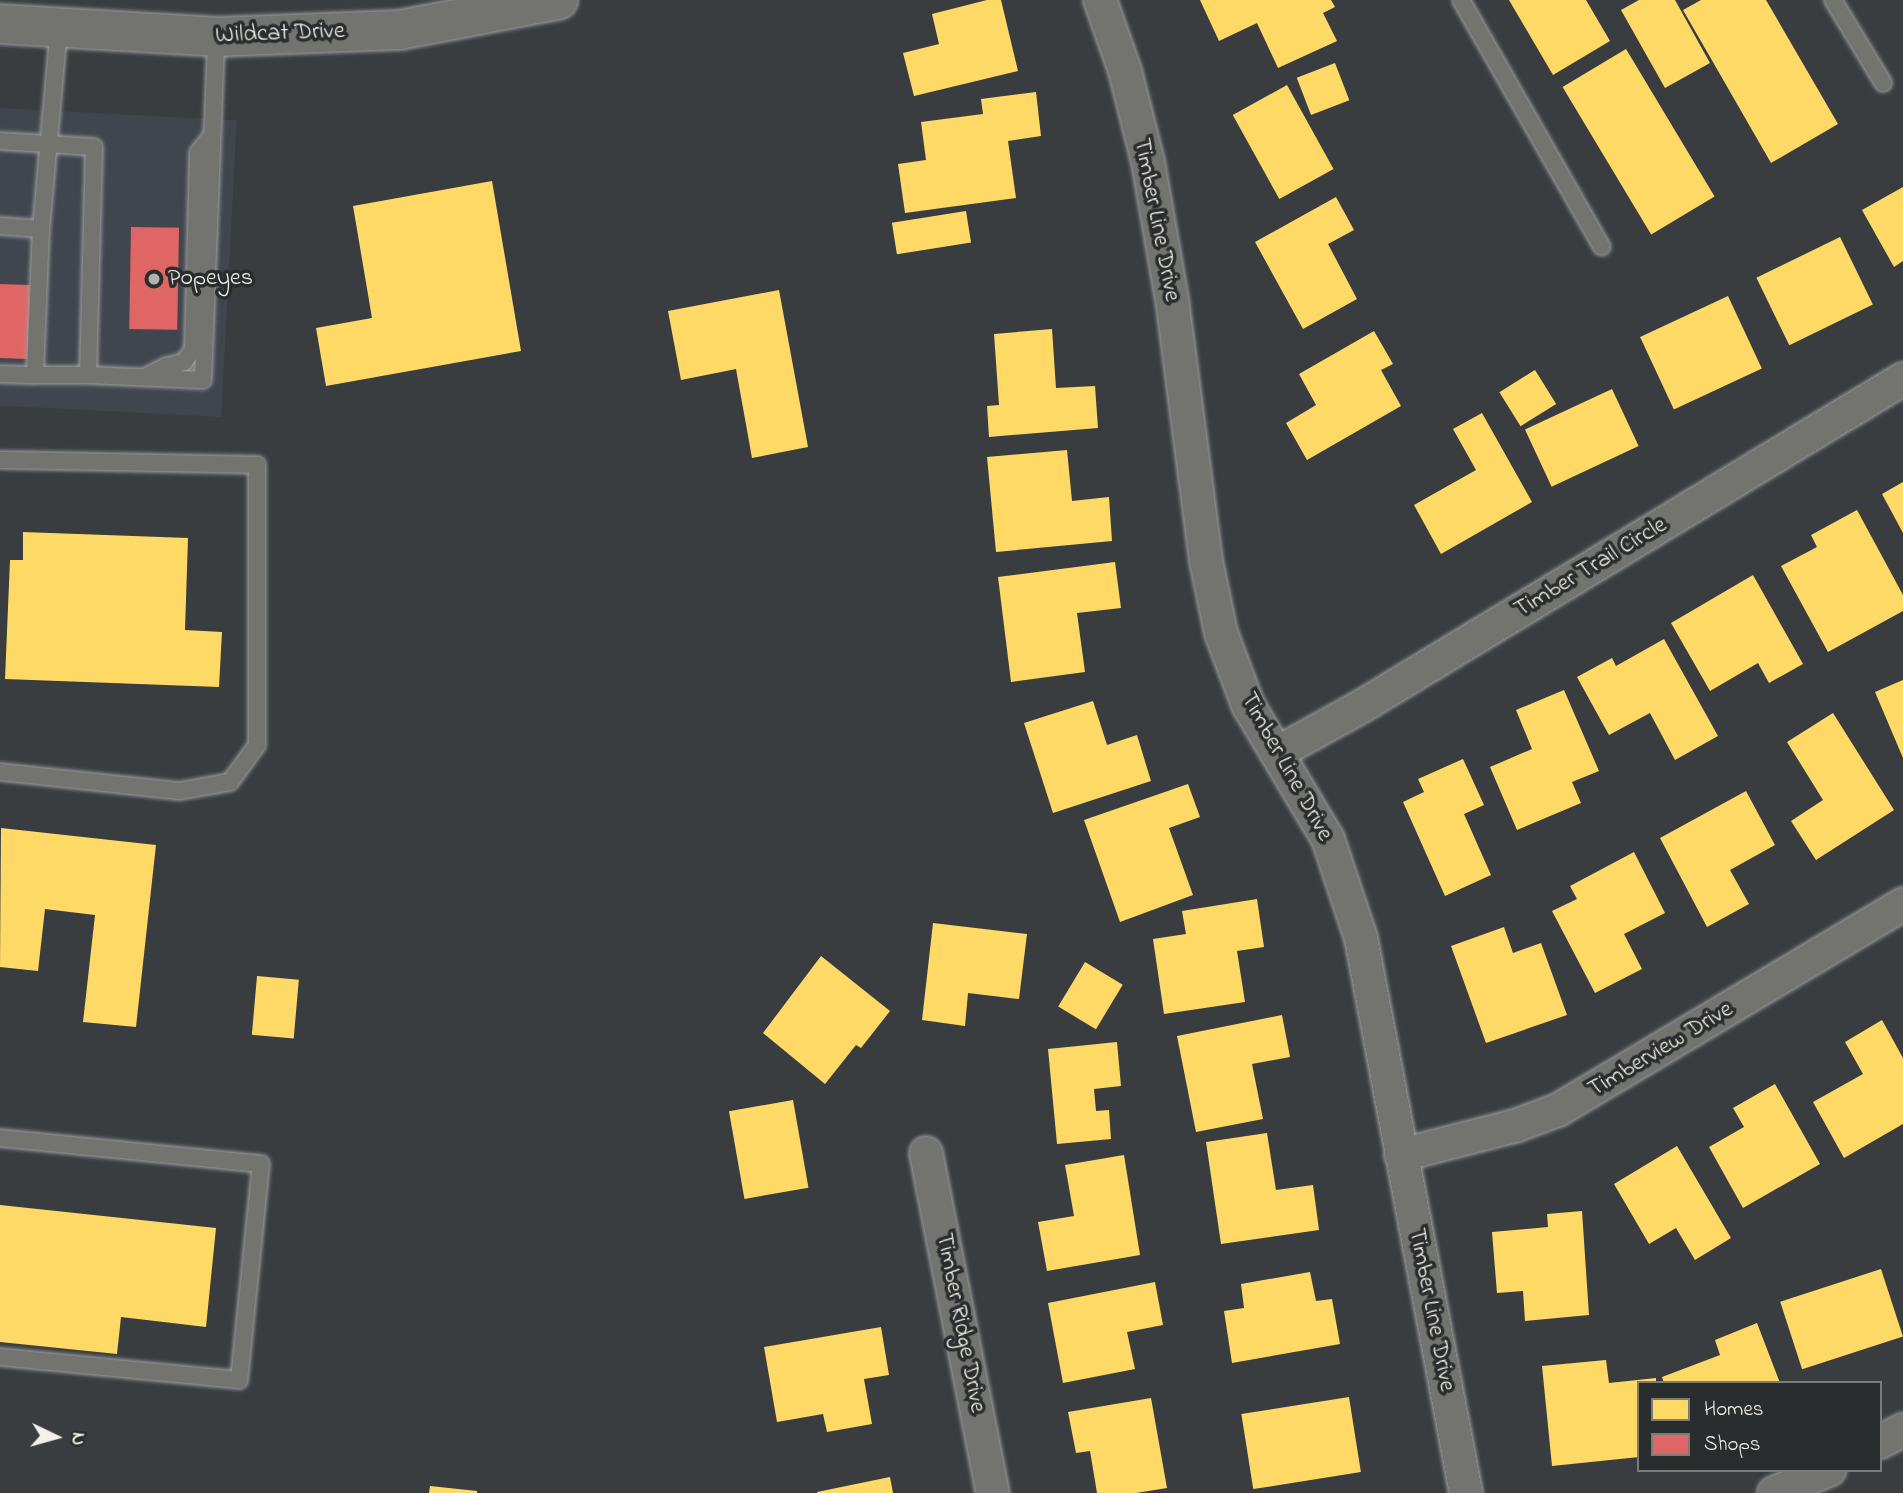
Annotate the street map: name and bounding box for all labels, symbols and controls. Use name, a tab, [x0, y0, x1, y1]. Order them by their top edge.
street label: Wildcat Drive	[215, 17, 345, 51]
street label: Timber Line Drive	[1126, 136, 1186, 304]
place label: Popeyes	[168, 265, 253, 293]
marker: Popeyes	[146, 271, 162, 287]
street label: Timber Trail Circle	[1510, 511, 1672, 625]
street label: Timber Line Drive	[1233, 688, 1339, 846]
street label: Timberview Drive	[1583, 995, 1739, 1105]
street label: Timber Line Drive	[1401, 1226, 1461, 1394]
street label: Timber Ridge Drive	[928, 1231, 992, 1415]
legend	[1637, 1381, 1882, 1472]
text: Homes	[1704, 1395, 1764, 1425]
north arrow	[21, 1402, 91, 1472]
text: Shops	[1704, 1430, 1761, 1460]
text: N	[63, 1431, 91, 1446]

